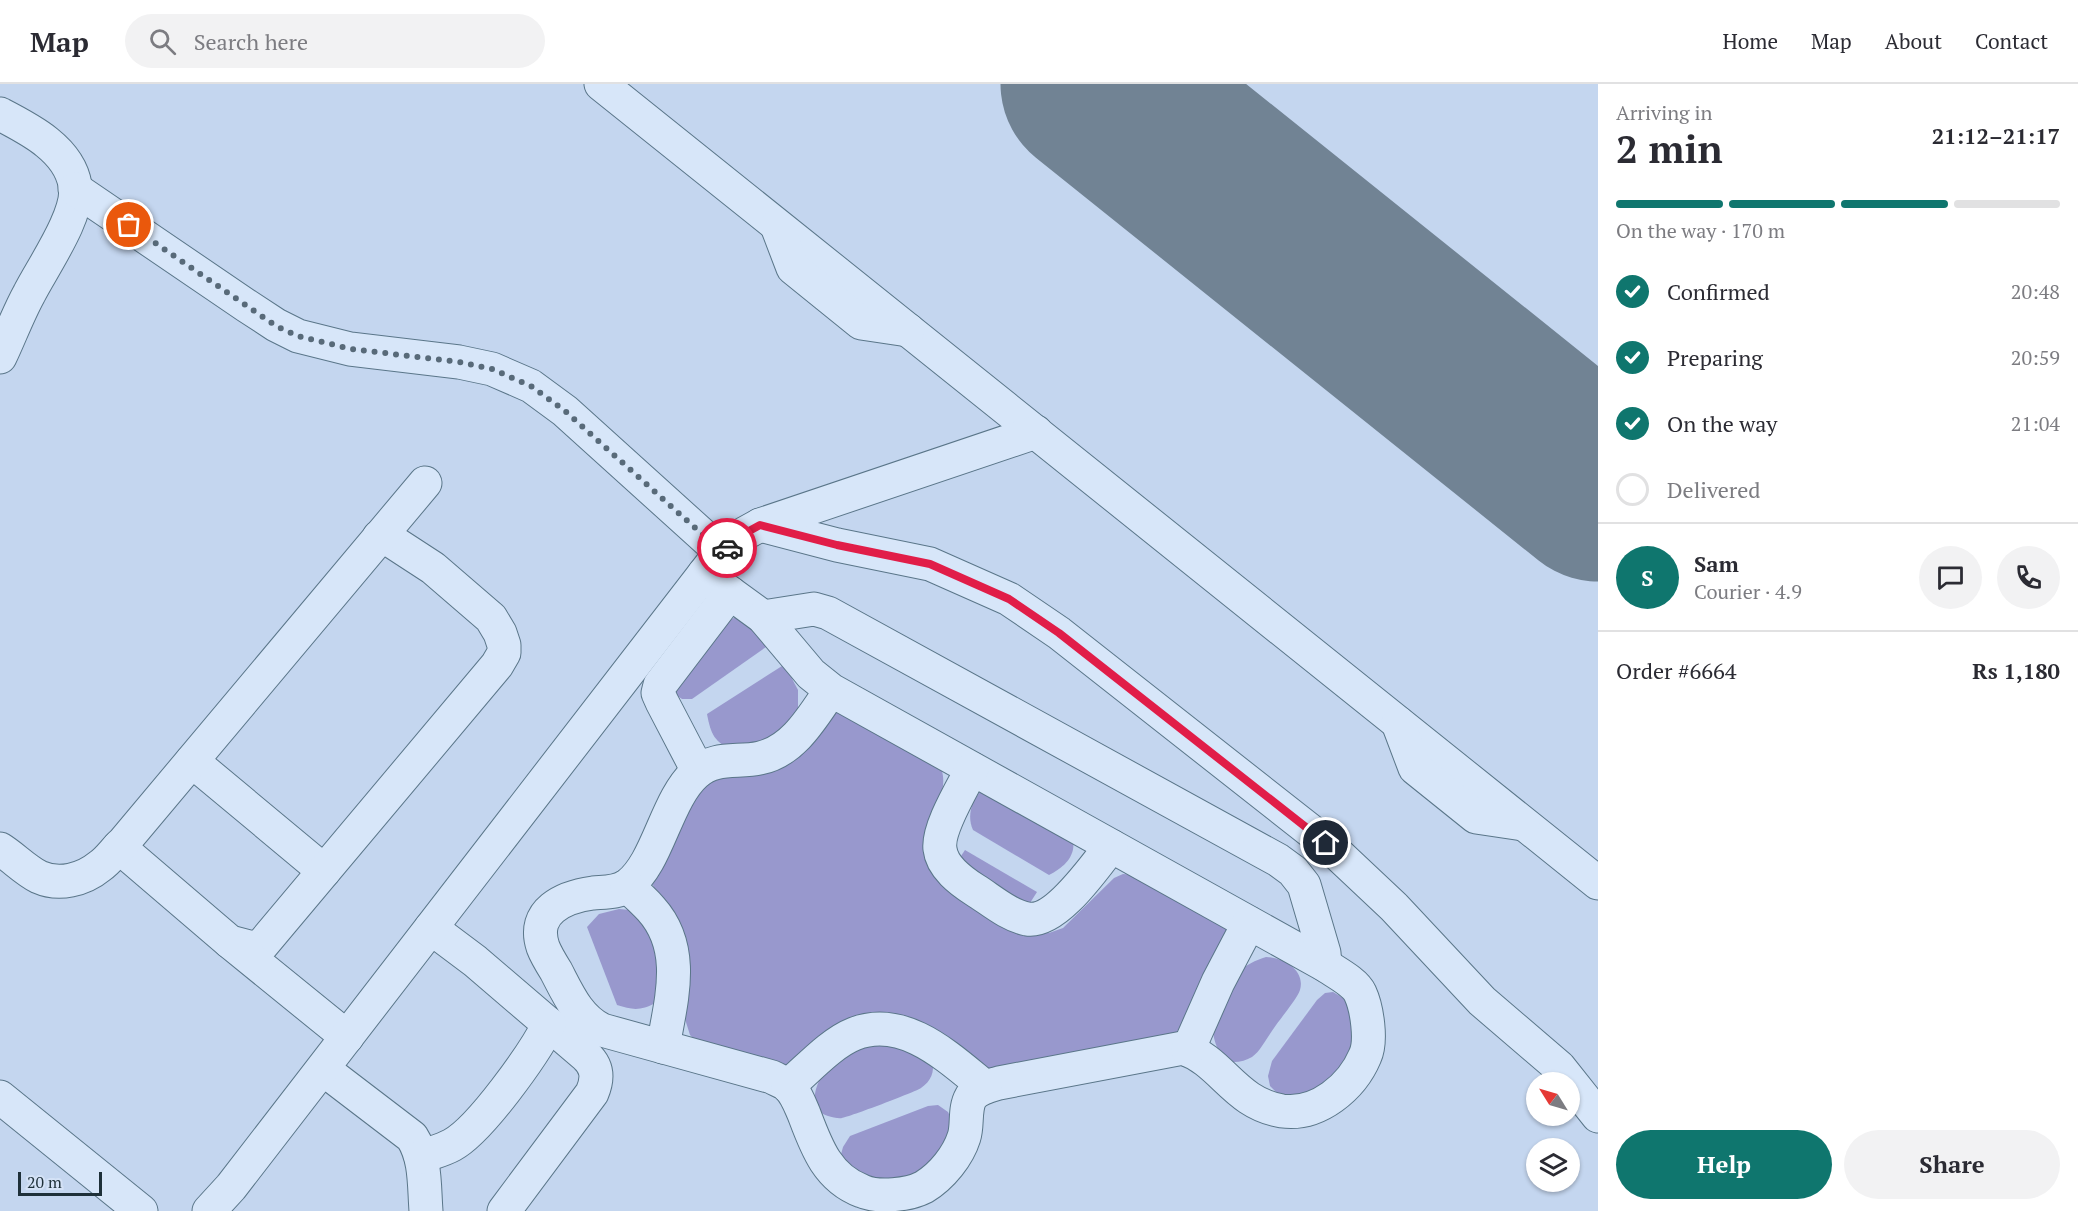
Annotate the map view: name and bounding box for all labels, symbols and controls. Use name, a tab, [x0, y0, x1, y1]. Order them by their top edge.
search box	[125, 14, 545, 68]
text: Map	[30, 23, 89, 60]
icon: search	[146, 25, 179, 58]
text: Search here	[194, 27, 308, 56]
text: Home	[1722, 27, 1778, 55]
text: Map	[1811, 27, 1852, 55]
text: About	[1885, 27, 1942, 55]
text: Contact	[1975, 27, 2048, 55]
text: Arriving in	[1616, 99, 1712, 126]
text: 21:12–21:17	[1932, 121, 2060, 150]
text: 2 min	[1616, 122, 1723, 174]
pin	[103, 199, 154, 250]
icon: bag	[112, 208, 145, 241]
text: On the way · 170 m	[1616, 217, 1785, 244]
icon: check	[1616, 275, 1649, 308]
text: Confirmed	[1667, 277, 1770, 306]
text: 20:48	[2011, 278, 2060, 305]
icon: check	[1616, 341, 1649, 374]
text: Preparing	[1667, 343, 1763, 372]
text: 20:59	[2011, 344, 2060, 371]
icon: check	[1616, 407, 1649, 440]
text: On the way	[1667, 409, 1777, 438]
text: 21:04	[2011, 410, 2060, 437]
text: Delivered	[1667, 475, 1760, 504]
courier	[697, 518, 757, 578]
icon: car	[711, 532, 744, 565]
button: chat	[1919, 546, 1982, 609]
button: phone	[1997, 546, 2060, 609]
text: Sam	[1694, 549, 1739, 578]
text: S	[1641, 563, 1654, 592]
text: Courier · 4.9	[1694, 578, 1802, 605]
text: Order #6664	[1616, 656, 1736, 685]
text: Rs 1,180	[1972, 656, 2060, 685]
pin	[1300, 817, 1351, 868]
icon: home	[1309, 826, 1342, 859]
north arrow	[1526, 1072, 1580, 1126]
map controls	[1526, 1072, 1580, 1192]
button: Help	[1616, 1130, 1832, 1199]
button: Share	[1844, 1130, 2060, 1199]
button: layers	[1526, 1138, 1580, 1192]
scale bar	[18, 1169, 102, 1196]
text: 20 m	[27, 1171, 62, 1193]

